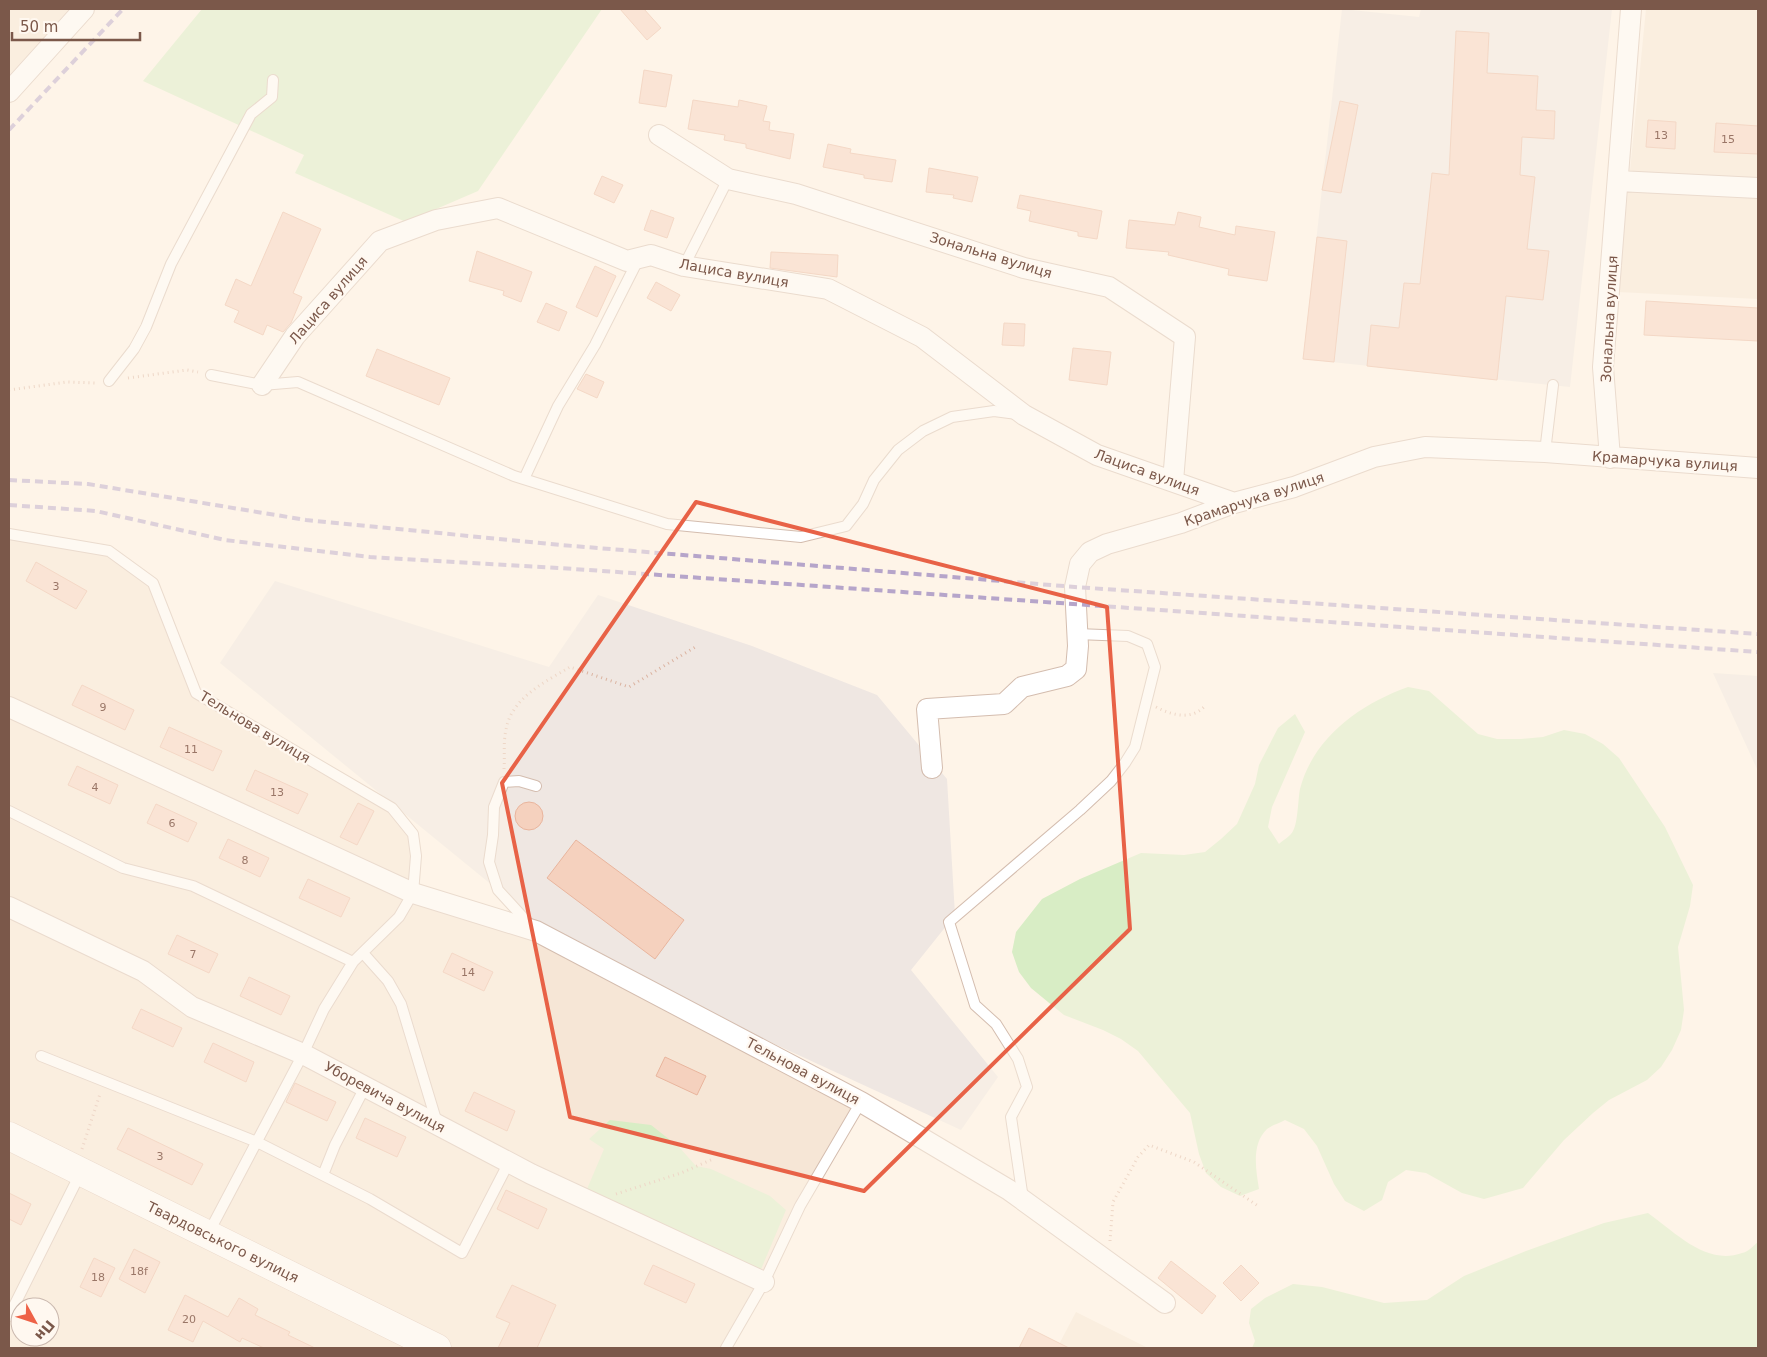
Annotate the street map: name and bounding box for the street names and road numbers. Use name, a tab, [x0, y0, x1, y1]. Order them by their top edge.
street label: Зональна вулиця	[928, 229, 1054, 281]
street label: Лациса вулиця	[286, 253, 370, 347]
street label: Лациса вулиця	[678, 255, 790, 291]
street label: Зональна вулиця	[1598, 255, 1620, 383]
street label: Лациса вулиця	[1092, 446, 1202, 498]
street label: Крамарчука вулиця	[1592, 448, 1738, 474]
street label: Крамарчука вулиця	[1182, 469, 1326, 529]
street label: Тельнова вулиця	[196, 687, 313, 766]
street label: Тельнова вулиця	[743, 1034, 862, 1108]
street label: Уборевича вулиця	[322, 1058, 448, 1136]
street label: Твардовського вулиця	[144, 1198, 301, 1286]

